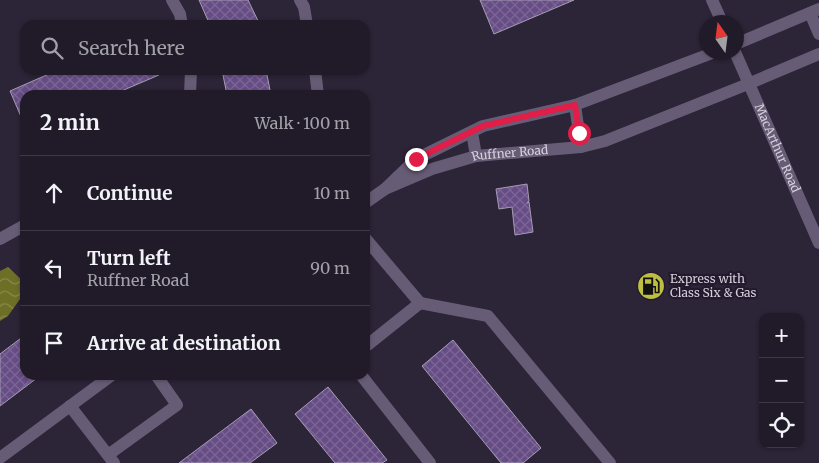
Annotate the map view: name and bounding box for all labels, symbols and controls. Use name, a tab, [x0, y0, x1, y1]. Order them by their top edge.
north arrow	[699, 15, 744, 60]
search box	[20, 20, 370, 75]
icon: search	[38, 34, 66, 62]
text: Search here	[78, 36, 185, 60]
street label: MacArthur Road	[752, 101, 804, 195]
text: 2 min	[40, 109, 100, 136]
text: Walk · 100 m	[255, 113, 350, 133]
route start	[568, 122, 591, 145]
street label: Ruffner Road	[470, 142, 549, 164]
route end	[405, 148, 428, 171]
icon: ahead	[40, 179, 68, 207]
text: Continue	[87, 181, 173, 205]
text: 10 m	[313, 183, 350, 203]
text: Turn left	[87, 246, 171, 270]
icon: left	[40, 254, 68, 282]
text: 90 m	[310, 258, 350, 278]
text: Ruffner Road	[87, 270, 189, 290]
fuel station icon: Express with Class Six & Gas	[636, 271, 666, 301]
place label: Express with Class Six & Gas	[670, 271, 757, 300]
map controls	[759, 313, 804, 448]
button: +	[759, 313, 804, 358]
icon: arrive	[40, 329, 68, 357]
text: Arrive at destination	[87, 331, 281, 355]
button: −	[759, 358, 804, 403]
button: locate	[759, 403, 804, 448]

